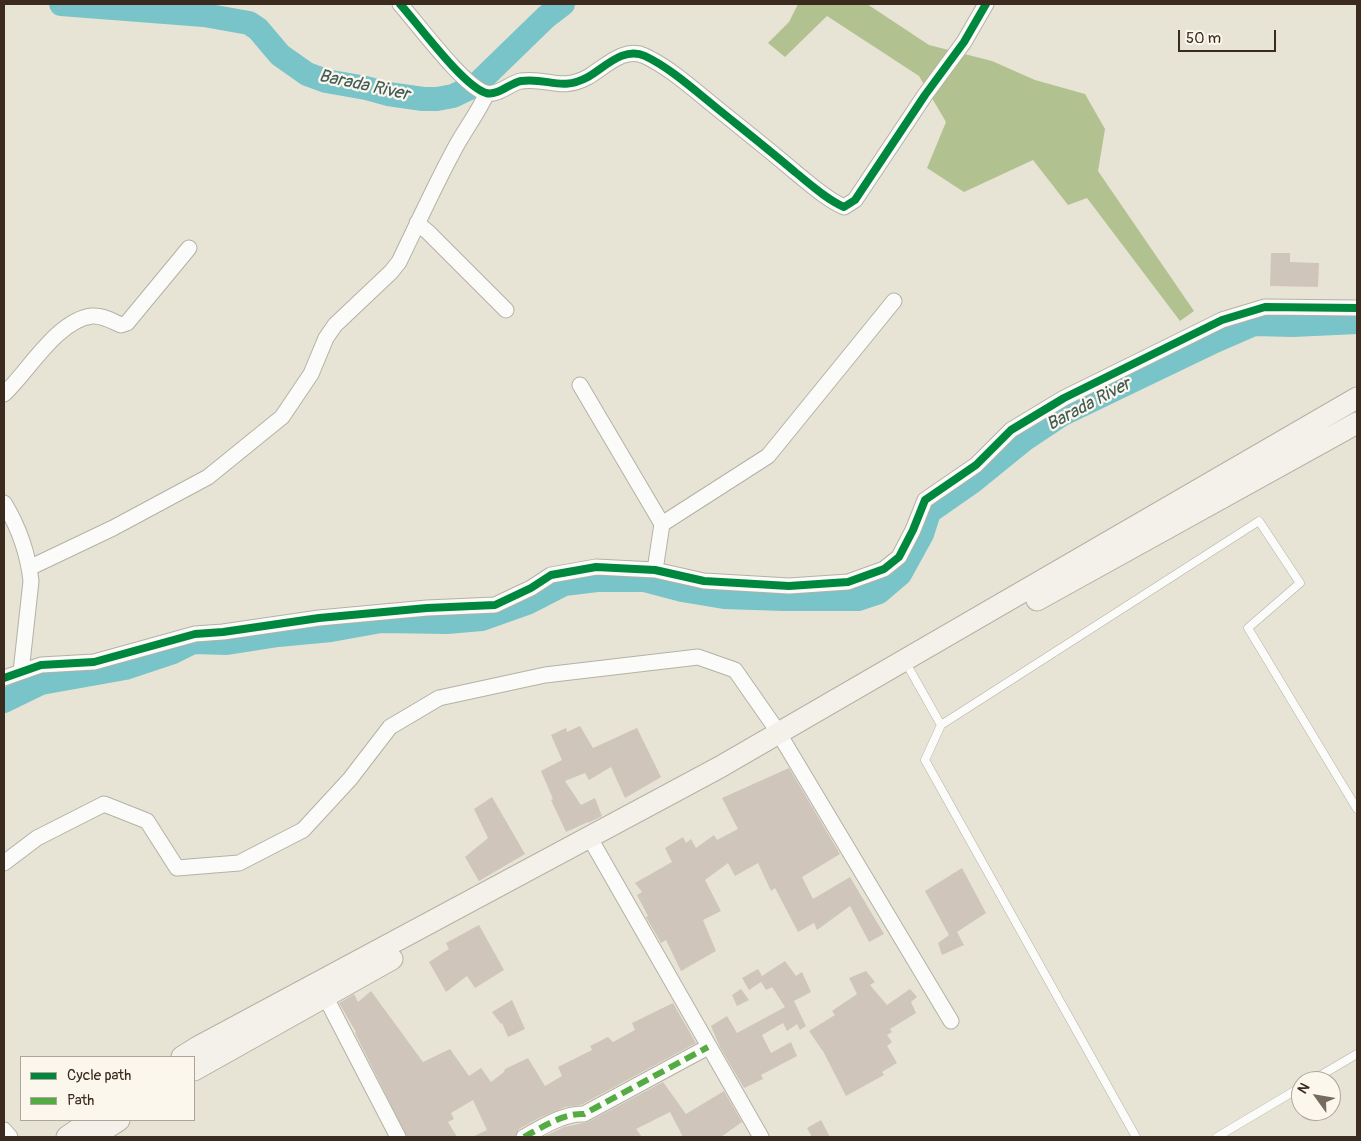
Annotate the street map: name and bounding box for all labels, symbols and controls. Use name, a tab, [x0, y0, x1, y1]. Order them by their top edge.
scale bar	[1181, 20, 1278, 52]
text: 50 m	[1186, 29, 1221, 48]
water label: Barada River	[317, 66, 411, 106]
water label: Barada River	[1043, 374, 1135, 436]
legend	[20, 1056, 195, 1121]
text: Cycle path	[67, 1066, 131, 1085]
north arrow	[1291, 1071, 1341, 1121]
text: N	[1294, 1080, 1313, 1097]
text: Path	[67, 1091, 94, 1110]

